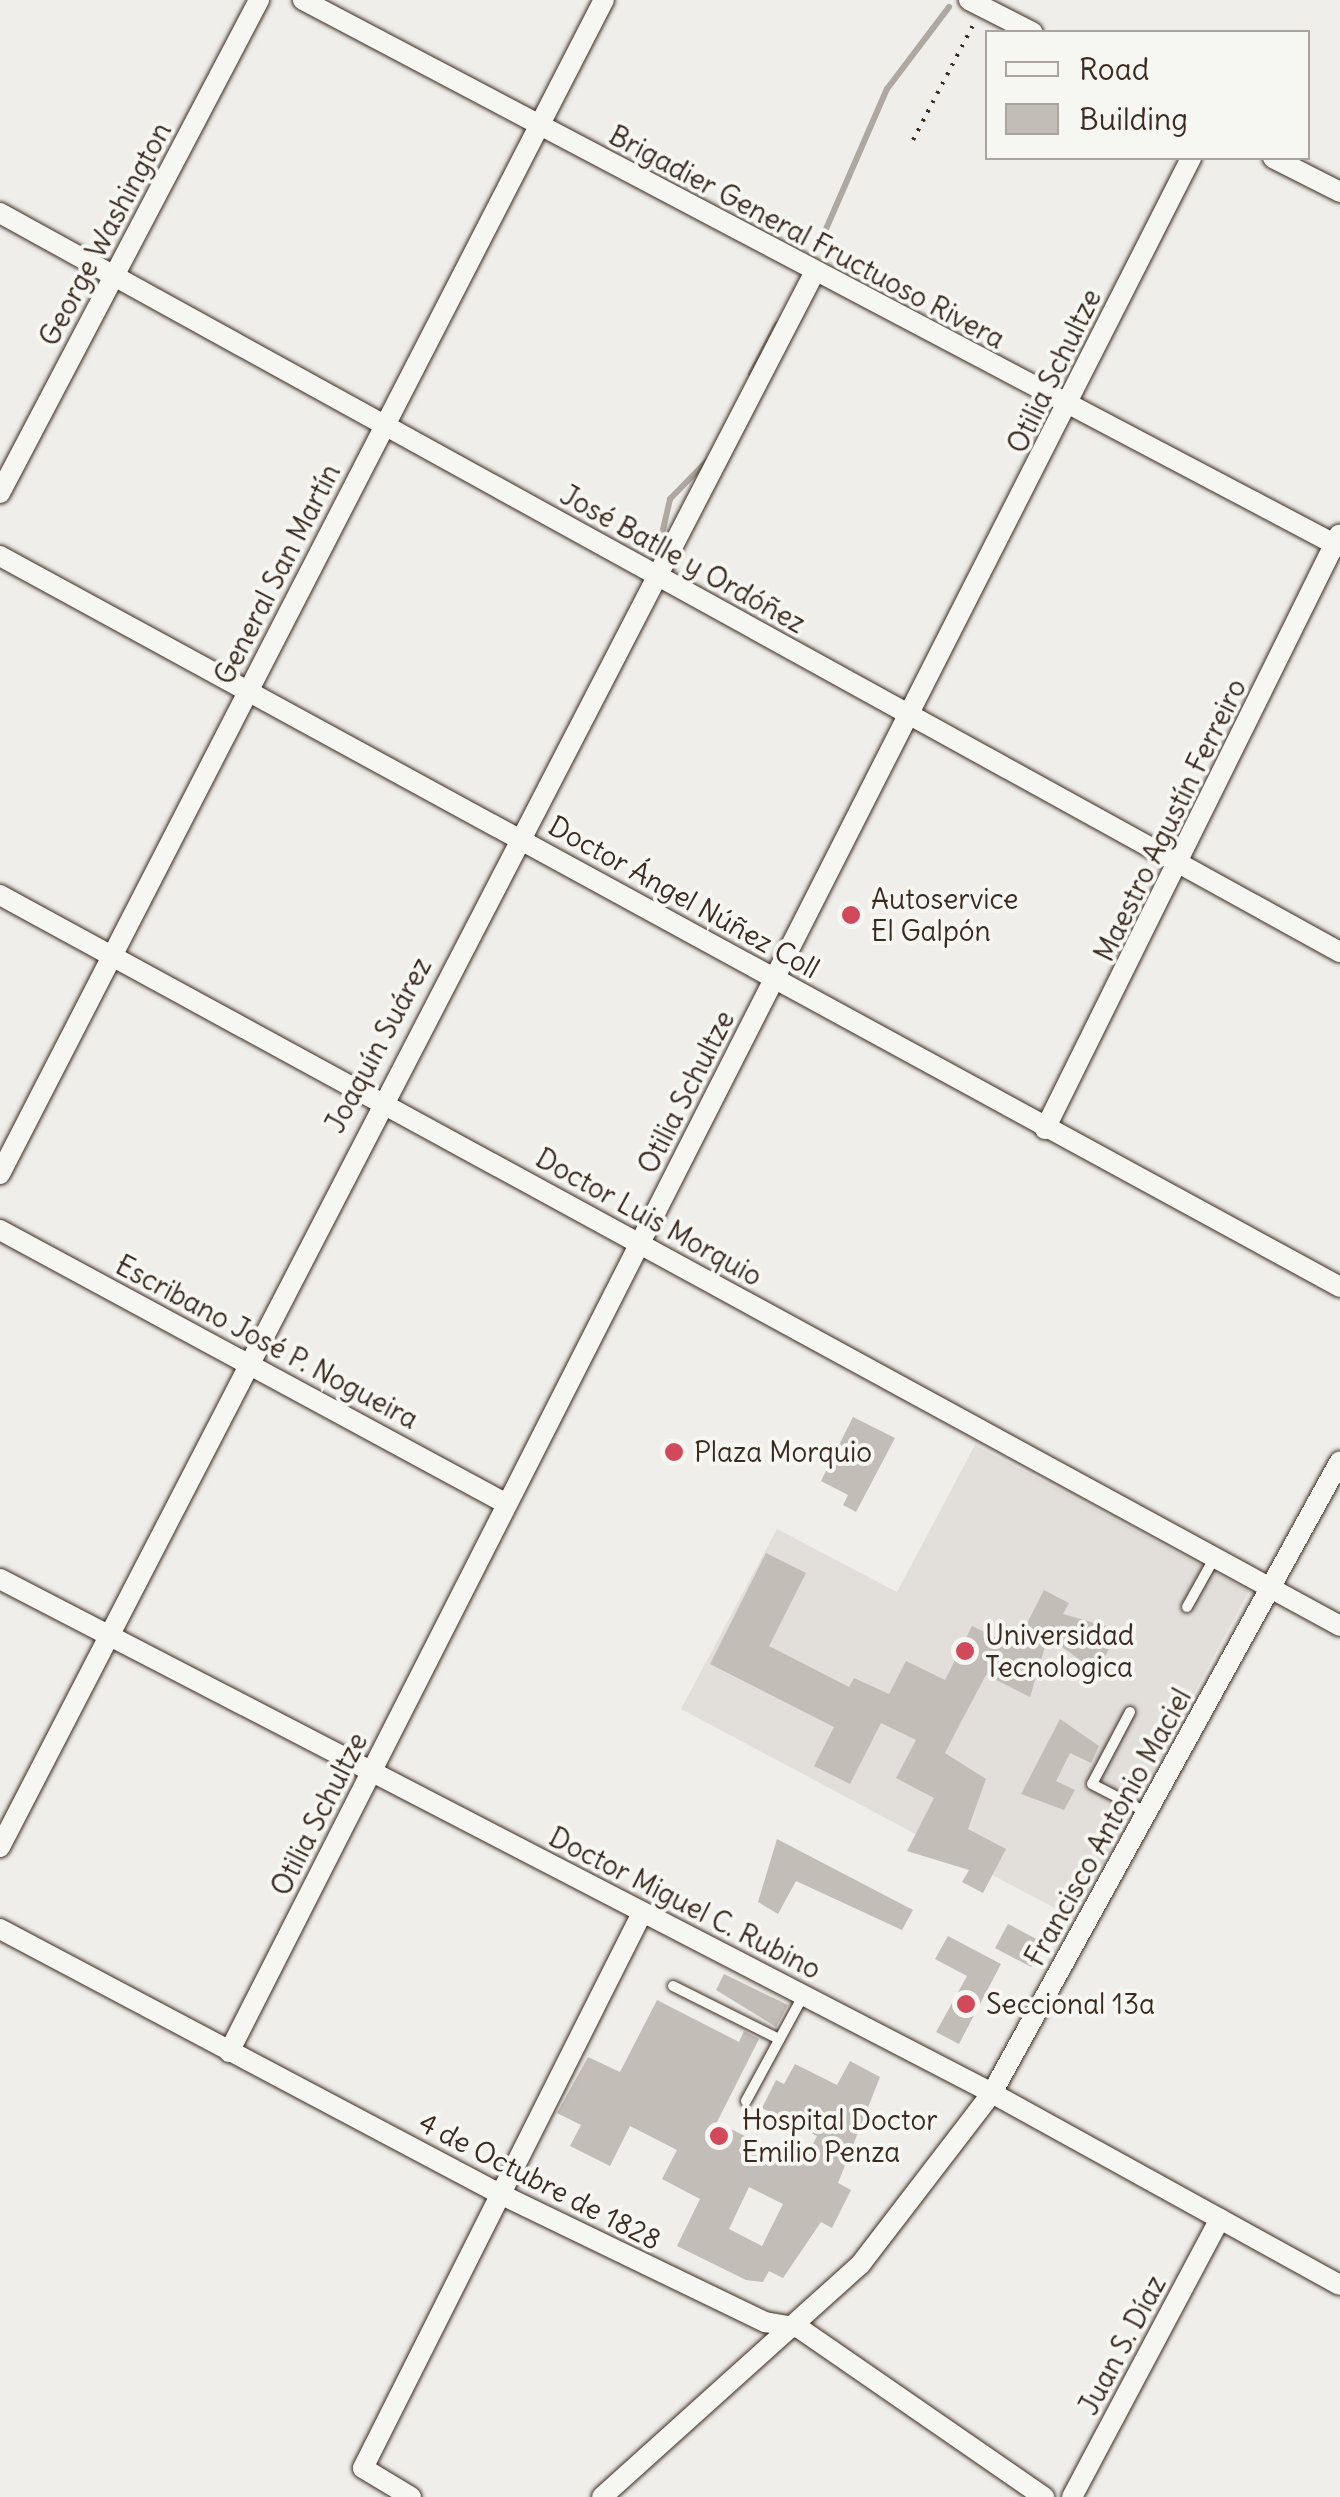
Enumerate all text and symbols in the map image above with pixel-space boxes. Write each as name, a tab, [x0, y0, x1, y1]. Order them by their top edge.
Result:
legend	[985, 30, 1310, 160]
text: Road	[1079, 50, 1149, 88]
text: Building	[1079, 100, 1188, 138]
street label: George Washington	[32, 116, 178, 352]
street label: Brigadier General Fructuoso Rivera	[604, 118, 1010, 356]
street label: Otilia Schultze	[1000, 283, 1108, 459]
street label: General San Martín	[207, 458, 347, 690]
street label: José Batlle y Ordóñez	[555, 478, 811, 640]
street label: Maestro Agustín Ferreiro	[1087, 673, 1253, 967]
street label: Doctor Ángel Núñez Coll	[543, 809, 825, 985]
place label: Autoservice El Galpón	[871, 882, 1018, 948]
marker: Autoservice El Galpón	[840, 904, 862, 926]
street label: Joaquín Suárez	[318, 952, 438, 1138]
street label: Otilia Schultze	[631, 1005, 741, 1179]
street label: Doctor Luis Morquio	[530, 1141, 768, 1293]
street label: Escribano José P. Nogueira	[110, 1248, 424, 1436]
place label: Plaza Morquio	[694, 1435, 872, 1469]
marker: Plaza Morquio	[663, 1441, 685, 1463]
place label: Universidad Tecnologica	[985, 1618, 1134, 1684]
marker: Universidad Tecnologica	[954, 1640, 976, 1662]
street label: Francisco Antonio Maciel	[1018, 1682, 1198, 1972]
street label: Otilia Schultze	[264, 1727, 374, 1901]
street label: Doctor Miguel C. Rubino	[544, 1820, 826, 1986]
place label: Seccional 13a	[986, 1987, 1155, 2021]
marker: Seccional 13a	[955, 1993, 977, 2015]
place label: Hospital Doctor Emilio Penza	[742, 2103, 938, 2169]
street label: 4 de Octubre de 1828	[413, 2105, 667, 2257]
marker: Hospital Doctor Emilio Penza	[706, 2123, 732, 2149]
street label: Juan S. Díaz	[1071, 2270, 1173, 2420]

